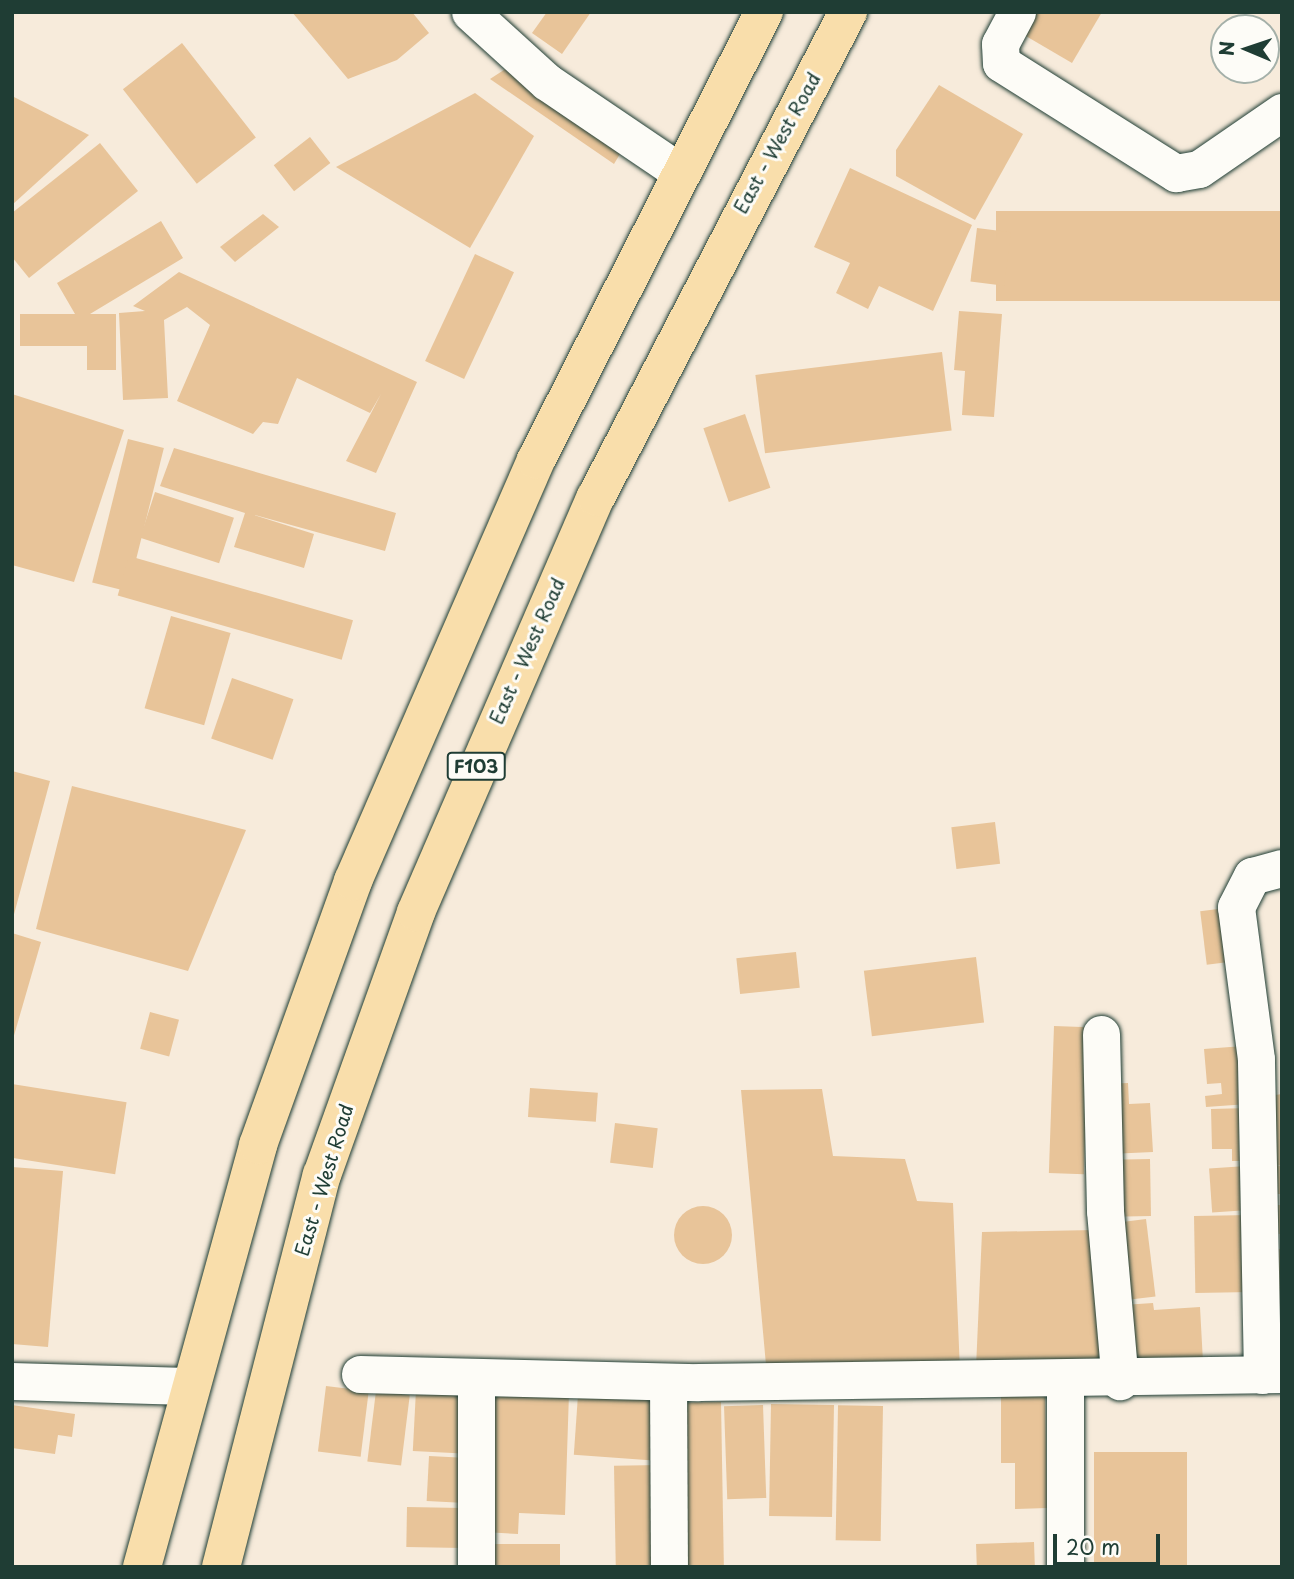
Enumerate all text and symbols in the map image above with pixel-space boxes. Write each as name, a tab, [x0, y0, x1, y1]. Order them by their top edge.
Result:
north arrow	[1210, 14, 1280, 84]
text: N	[1212, 40, 1240, 56]
street label: East - West Road	[729, 69, 825, 217]
street label: East - West Road	[485, 574, 569, 728]
road number: F103	[446, 752, 506, 780]
street label: East - West Road	[290, 1101, 358, 1259]
scale bar	[1056, 1520, 1163, 1564]
text: 20 m	[1066, 1530, 1120, 1562]

